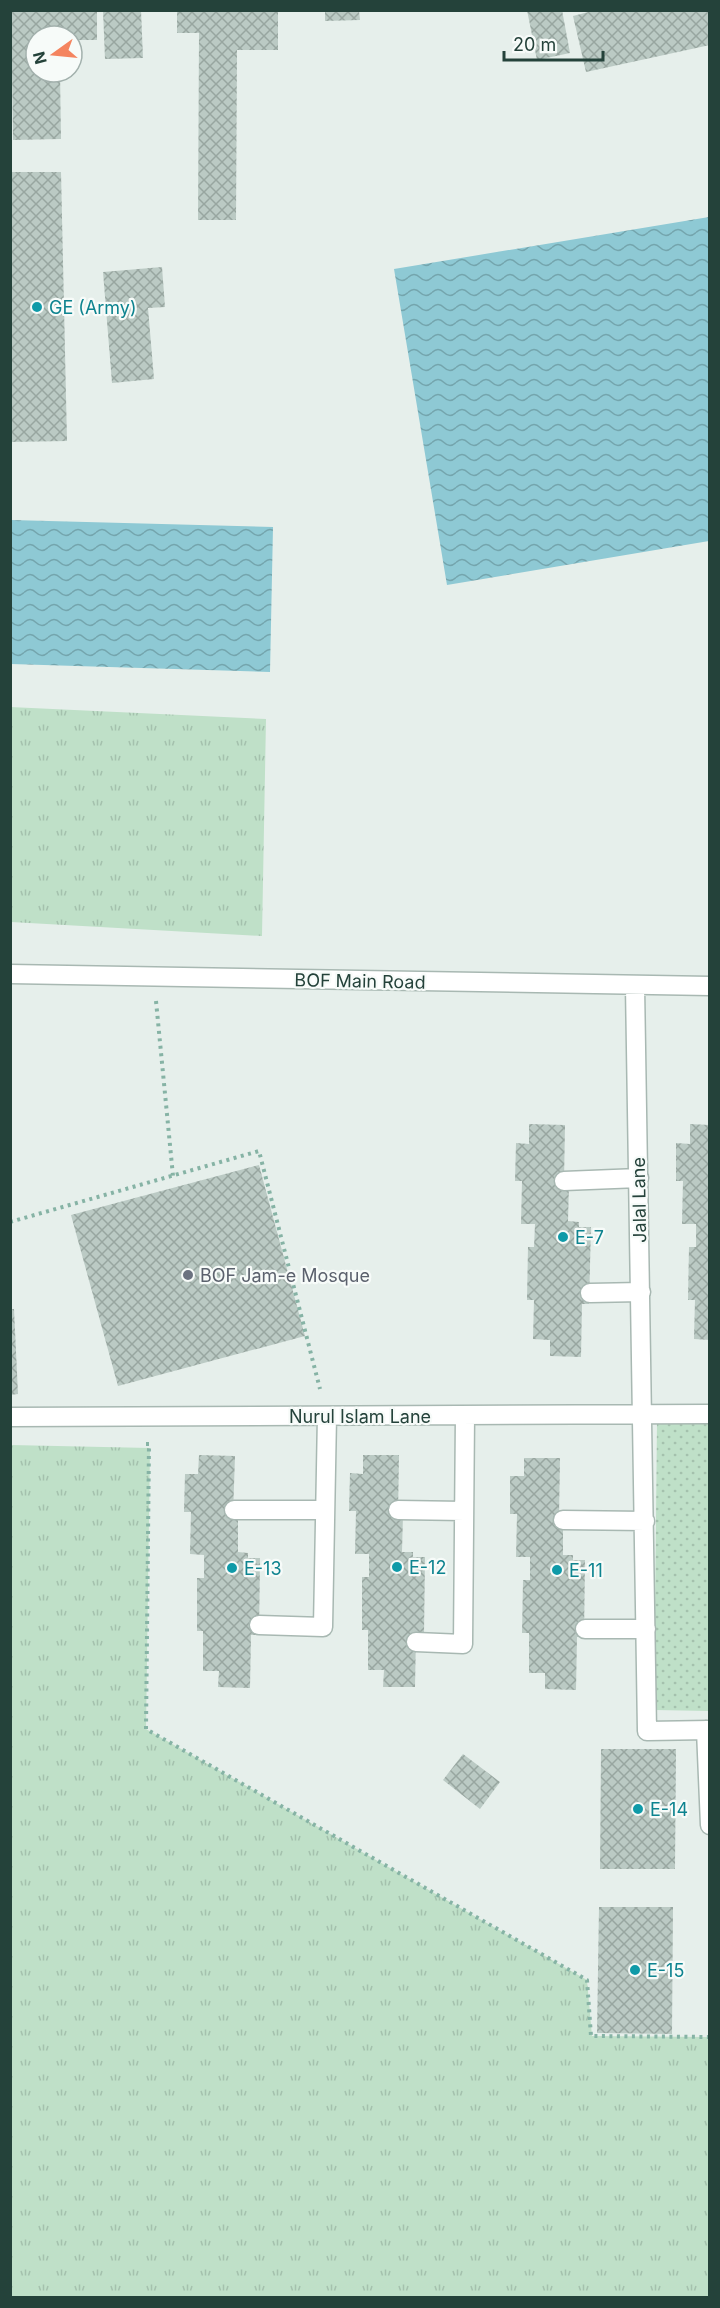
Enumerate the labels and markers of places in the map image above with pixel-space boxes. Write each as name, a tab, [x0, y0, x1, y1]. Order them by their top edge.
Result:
place label: GE (Army)	[49, 297, 137, 318]
marker: GE (Army)	[30, 300, 44, 314]
place label: E-7	[575, 1227, 604, 1248]
marker: E-7	[556, 1230, 570, 1244]
place label: BOF Jam-e Mosque	[200, 1265, 370, 1286]
marker: BOF Jam-e Mosque	[181, 1268, 195, 1282]
place label: E-12	[409, 1557, 446, 1578]
place label: E-13	[244, 1558, 282, 1579]
marker: E-12	[390, 1560, 404, 1574]
place label: E-11	[569, 1560, 603, 1581]
marker: E-13	[225, 1561, 239, 1575]
marker: E-11	[550, 1563, 564, 1577]
place label: E-14	[650, 1799, 688, 1820]
marker: E-14	[631, 1802, 645, 1816]
place label: E-15	[647, 1960, 684, 1981]
marker: E-15	[628, 1963, 642, 1977]

